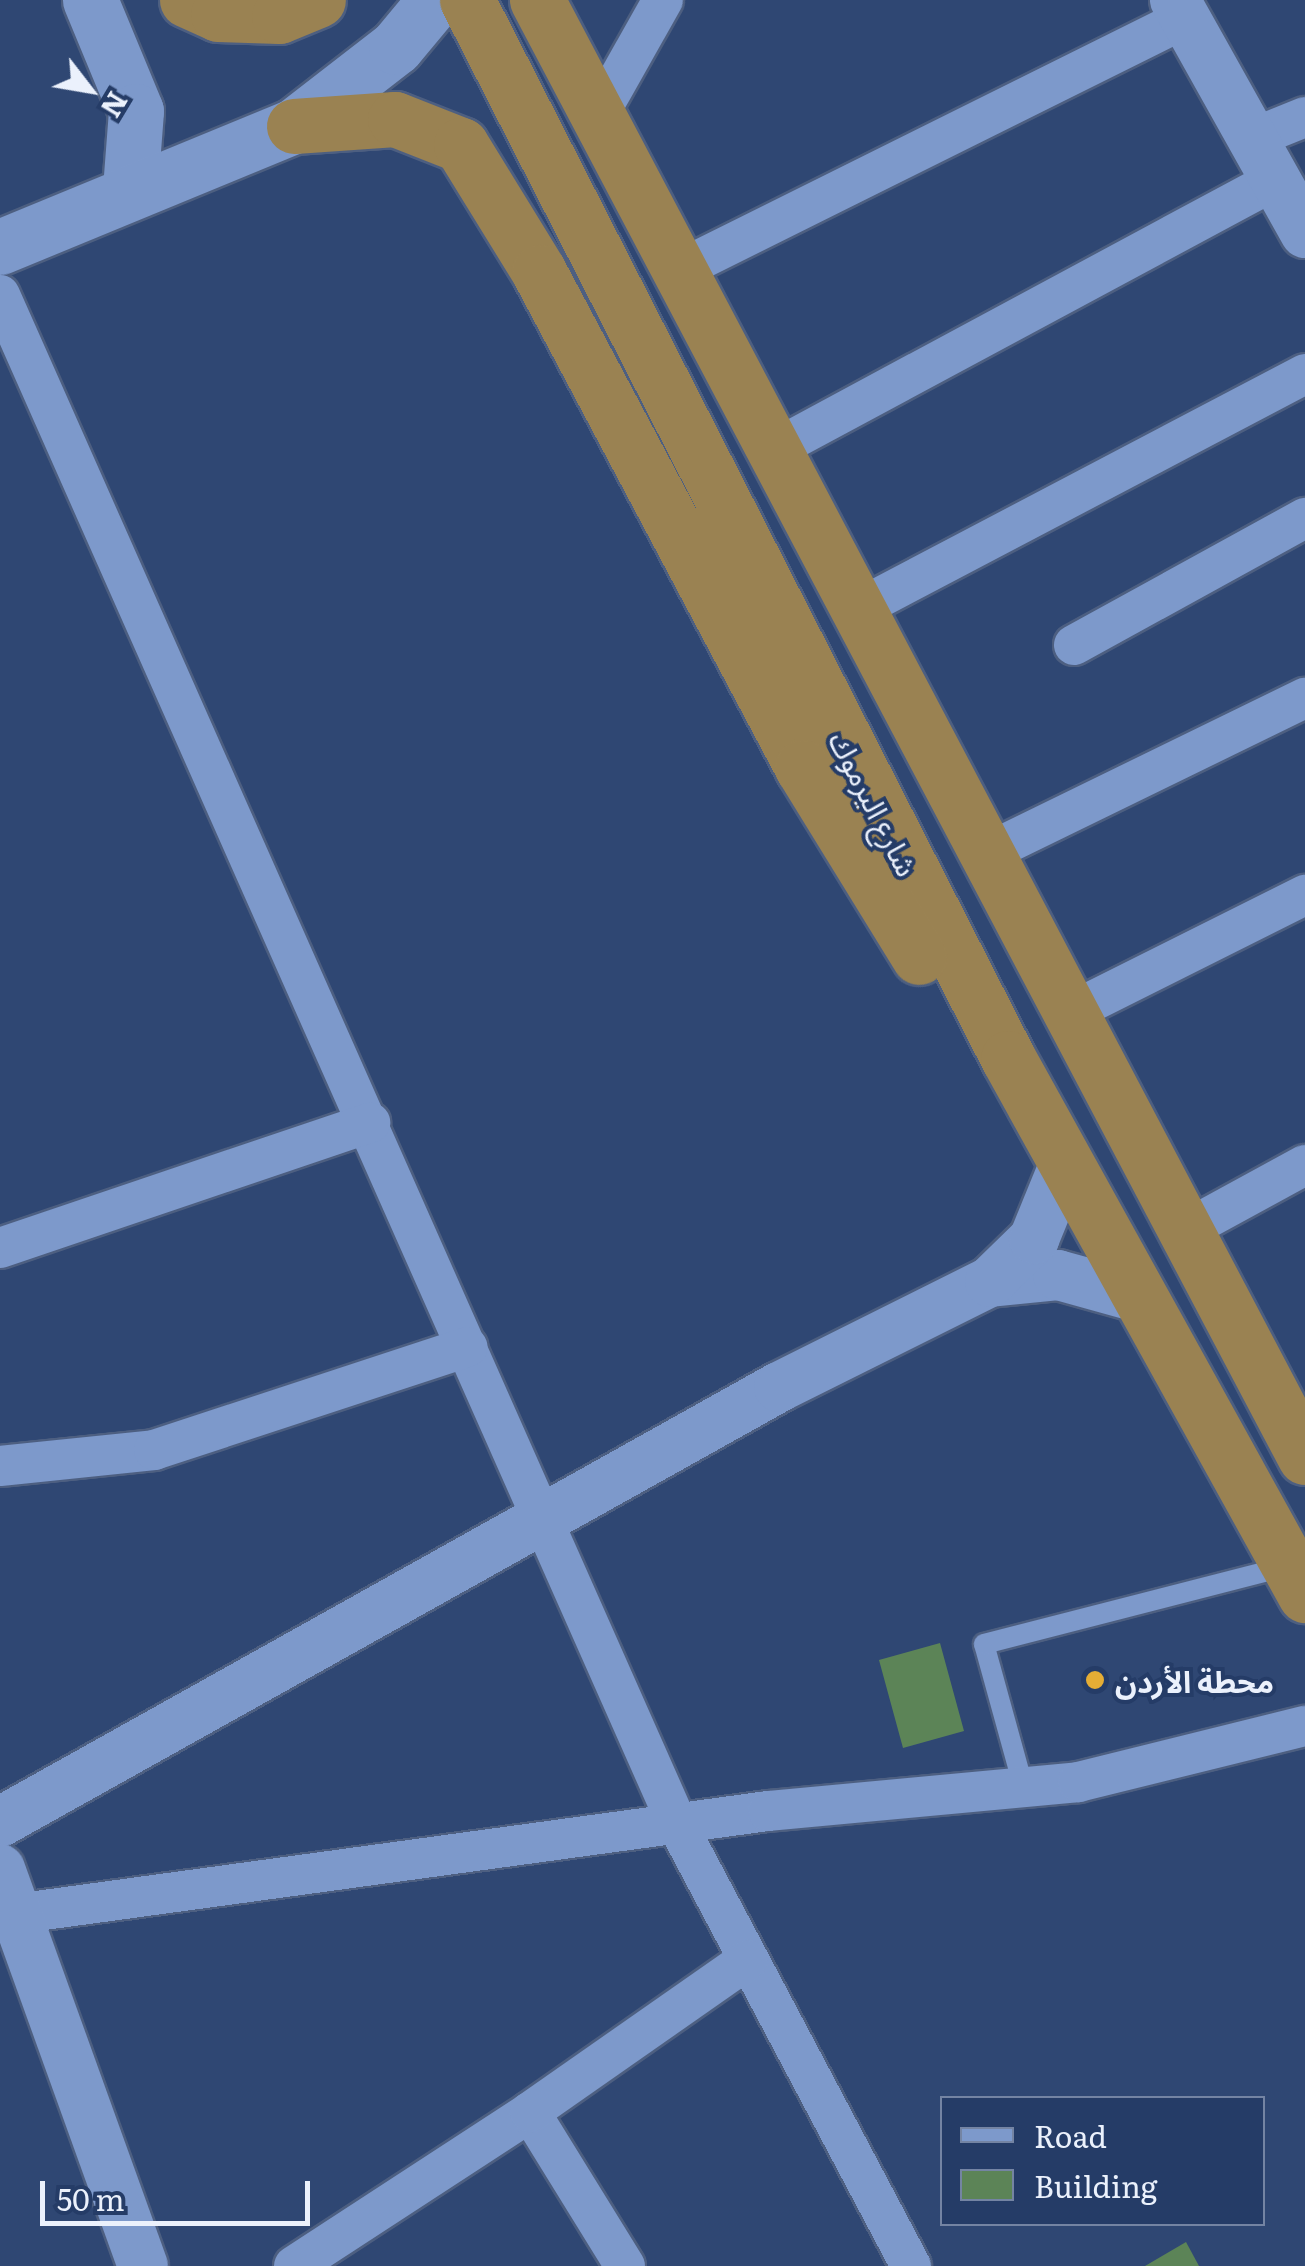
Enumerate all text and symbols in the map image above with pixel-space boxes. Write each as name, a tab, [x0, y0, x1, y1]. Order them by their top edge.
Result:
north arrow	[40, 40, 140, 140]
text: N	[92, 85, 140, 126]
street label: شارع اليرموك	[823, 725, 927, 881]
place label: محطة الأردن	[1115, 1662, 1274, 1698]
marker: محطة الأردن	[1084, 1669, 1106, 1691]
legend	[940, 2096, 1265, 2226]
text: Road	[1034, 2113, 1107, 2157]
scale bar	[45, 2161, 315, 2223]
text: Building	[1034, 2163, 1158, 2207]
text: 50 m	[57, 2176, 125, 2220]

